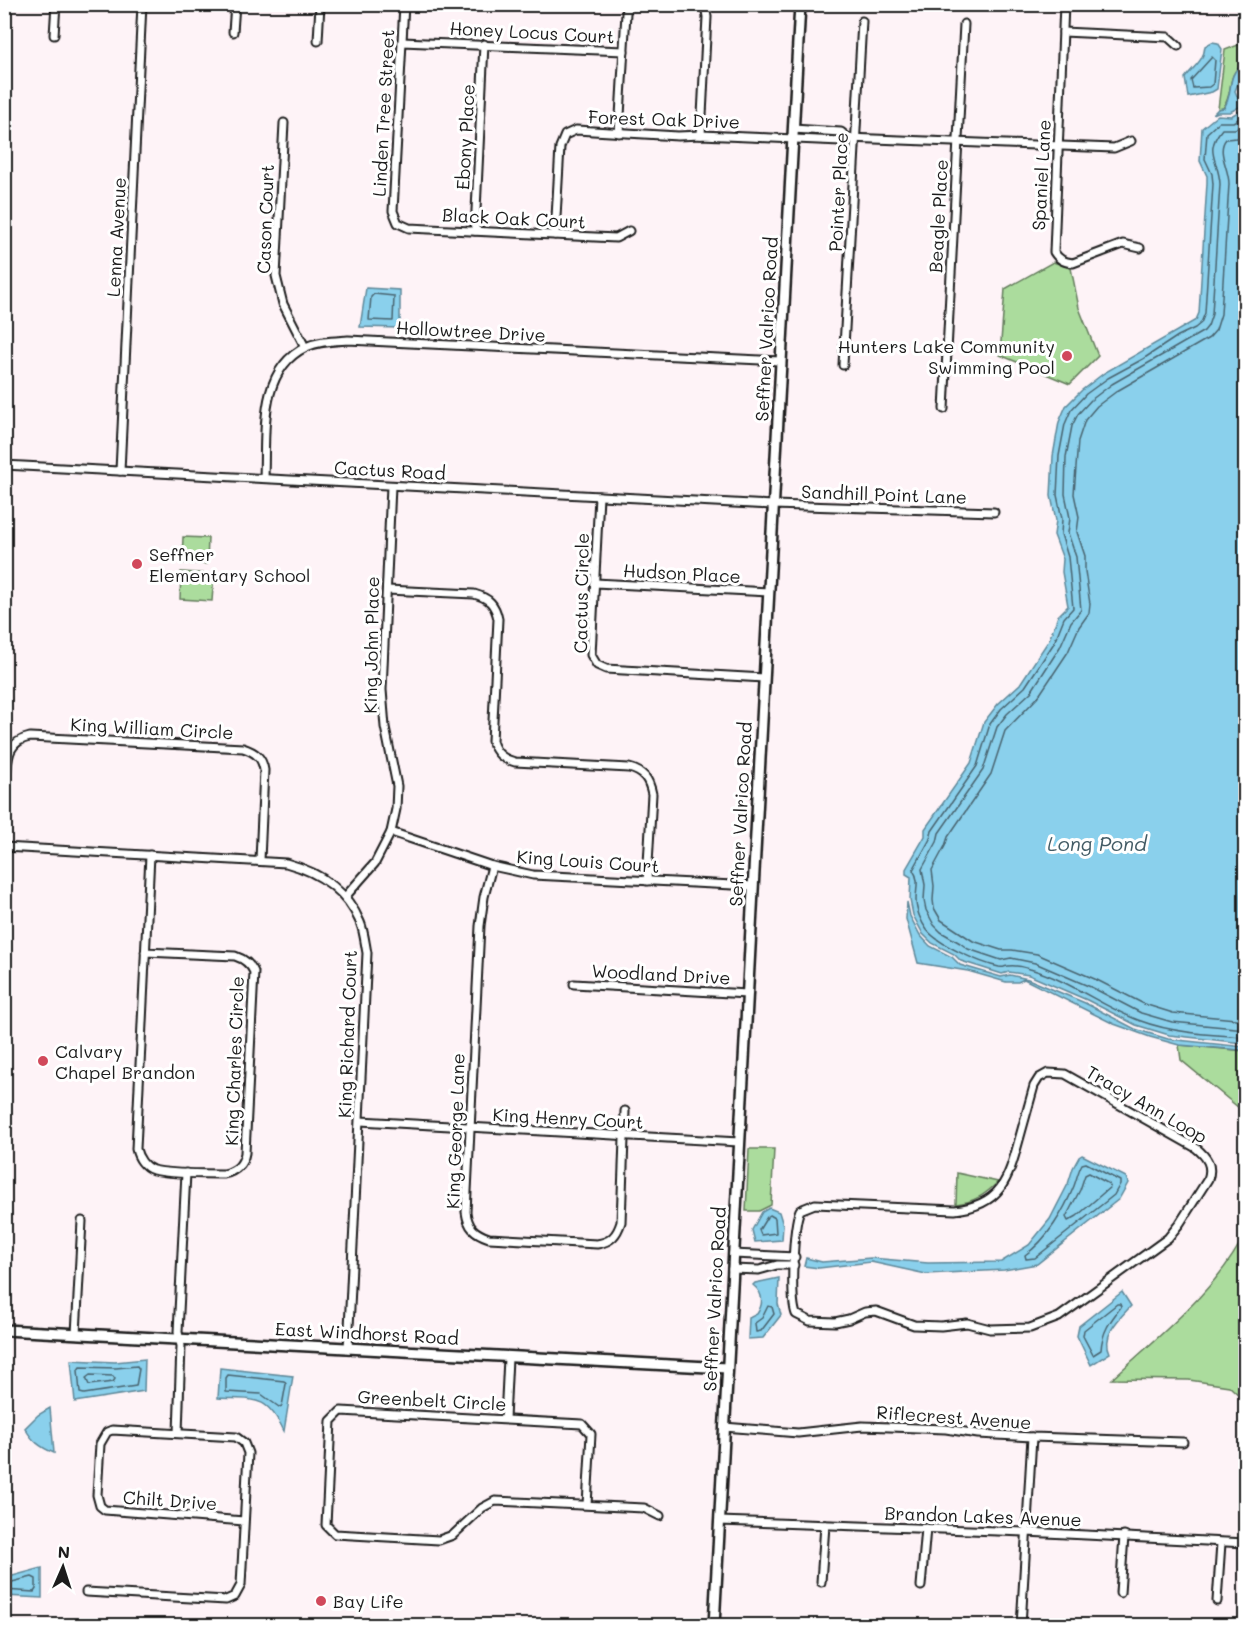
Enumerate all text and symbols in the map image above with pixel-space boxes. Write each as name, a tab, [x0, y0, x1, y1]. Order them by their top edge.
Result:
street label: Honey Locus Court	[449, 16, 615, 48]
street label: Linden Tree Street	[367, 29, 399, 197]
street label: Ebony Place	[450, 83, 480, 191]
street label: Forest Oak Drive	[588, 104, 740, 134]
street label: Spaniel Lane	[1026, 119, 1056, 231]
street label: Pointer Place	[823, 132, 853, 252]
street label: Beagle Place	[923, 159, 953, 273]
street label: Cason Court	[251, 164, 279, 274]
street label: Lenna Avenue	[101, 177, 131, 297]
street label: Black Oak Court	[442, 202, 586, 234]
street label: Seffner Valrico Road	[749, 236, 783, 422]
street label: Hollowtree Drive	[396, 315, 546, 347]
place label: Hunters Lake Community Swimming Pool	[838, 334, 1055, 379]
marker: Hunters Lake Community Swimming Pool	[1060, 349, 1074, 363]
street label: Cactus Road	[334, 455, 446, 485]
street label: Sandhill Point Lane	[801, 479, 967, 509]
street label: Cactus Circle	[568, 533, 594, 653]
place label: Seffner Elementary School	[149, 542, 311, 587]
marker: Seffner Elementary School	[130, 557, 144, 571]
street label: Hudson Place	[623, 558, 741, 588]
street label: King John Place	[358, 576, 384, 714]
street label: King William Circle	[70, 712, 234, 744]
street label: Seffner Valrico Road	[723, 721, 757, 907]
water label: Long Pond	[1047, 830, 1148, 856]
street label: King Louis Court	[516, 844, 660, 878]
street label: King Richard Court	[332, 950, 362, 1118]
street label: Woodland Drive	[591, 958, 731, 990]
street label: King Charles Circle	[219, 976, 249, 1146]
place label: Calvary Chapel Brandon	[55, 1039, 195, 1084]
street label: King George Lane	[440, 1053, 470, 1209]
marker: Calvary Chapel Brandon	[36, 1054, 50, 1068]
street label: Tracy Ann Loop	[1082, 1060, 1212, 1148]
street label: King Henry Court	[492, 1102, 644, 1134]
street label: Seffner Valrico Road	[697, 1206, 731, 1392]
street label: East Windhorst Road	[275, 1316, 459, 1350]
street label: Greenbelt Circle	[357, 1384, 507, 1416]
street label: Riflecrest Avenue	[876, 1400, 1032, 1434]
street label: Chilt Drive	[122, 1485, 218, 1515]
street label: Brandon Lakes Avenue	[884, 1501, 1082, 1531]
north arrow	[33, 1537, 93, 1597]
text: N	[57, 1541, 70, 1562]
place label: Bay Life	[333, 1589, 404, 1613]
marker: Bay Life	[314, 1594, 328, 1608]

